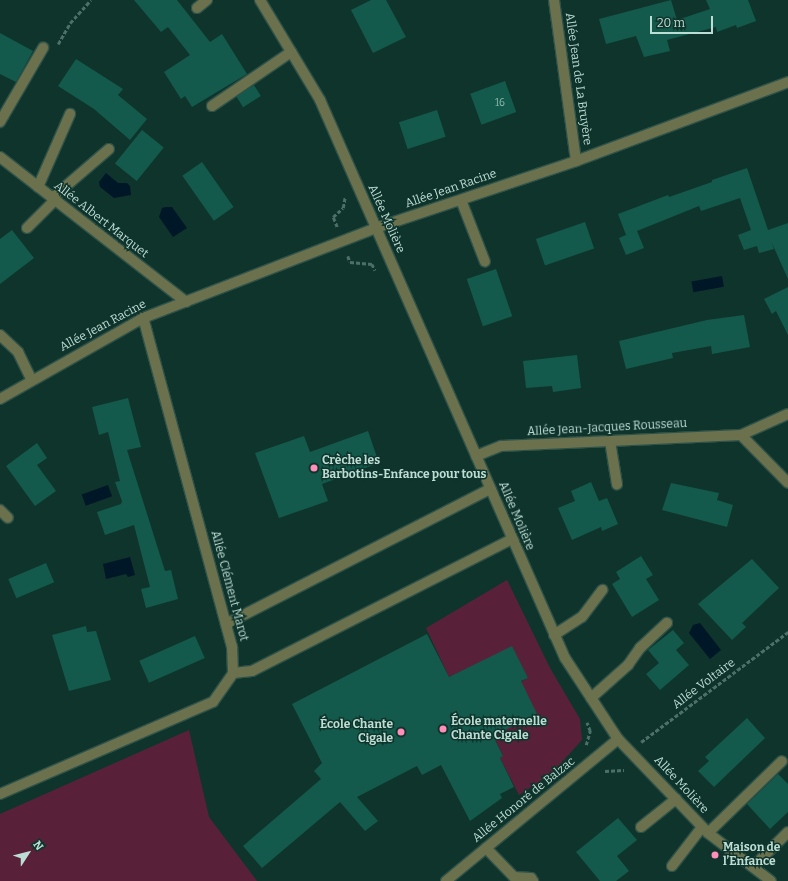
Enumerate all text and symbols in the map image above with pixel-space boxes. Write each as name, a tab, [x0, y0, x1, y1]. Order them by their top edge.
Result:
scale bar	[652, 8, 715, 34]
street label: Allée Jean de La Bruyère	[562, 12, 594, 146]
text: 20 m	[657, 16, 685, 30]
house number: 16	[495, 98, 505, 110]
street label: Allée Jean Racine	[403, 167, 499, 211]
street label: Allée Albert Marquet	[51, 179, 151, 261]
street label: Allée Molière	[364, 183, 408, 255]
street label: Allée Jean Racine	[57, 297, 149, 355]
street label: Allée Jean-Jacques Rousseau	[527, 417, 687, 439]
place label: Crèche les Barbotins-Enfance pour tous	[322, 454, 486, 482]
marker: Crèche les Barbotins-Enfance pour tous	[309, 463, 319, 473]
street label: Allée Molière	[495, 479, 537, 553]
street label: Allée Clément Marot	[207, 529, 251, 643]
street label: Allée Voltaire	[670, 656, 738, 712]
place label: École maternelle Chante Cigale	[451, 715, 547, 743]
place label: École Chante Cigale	[320, 718, 393, 746]
marker: École maternelle Chante Cigale	[438, 724, 448, 734]
marker: École Chante Cigale	[396, 727, 406, 737]
street label: Allée Molière	[651, 753, 711, 817]
street label: Allée Honoré de Balzac	[470, 754, 578, 846]
north arrow	[8, 833, 48, 873]
text: N	[30, 838, 46, 853]
place label: Maison de l’Enfance	[723, 841, 780, 869]
marker: Maison de l’Enfance	[710, 850, 720, 860]

